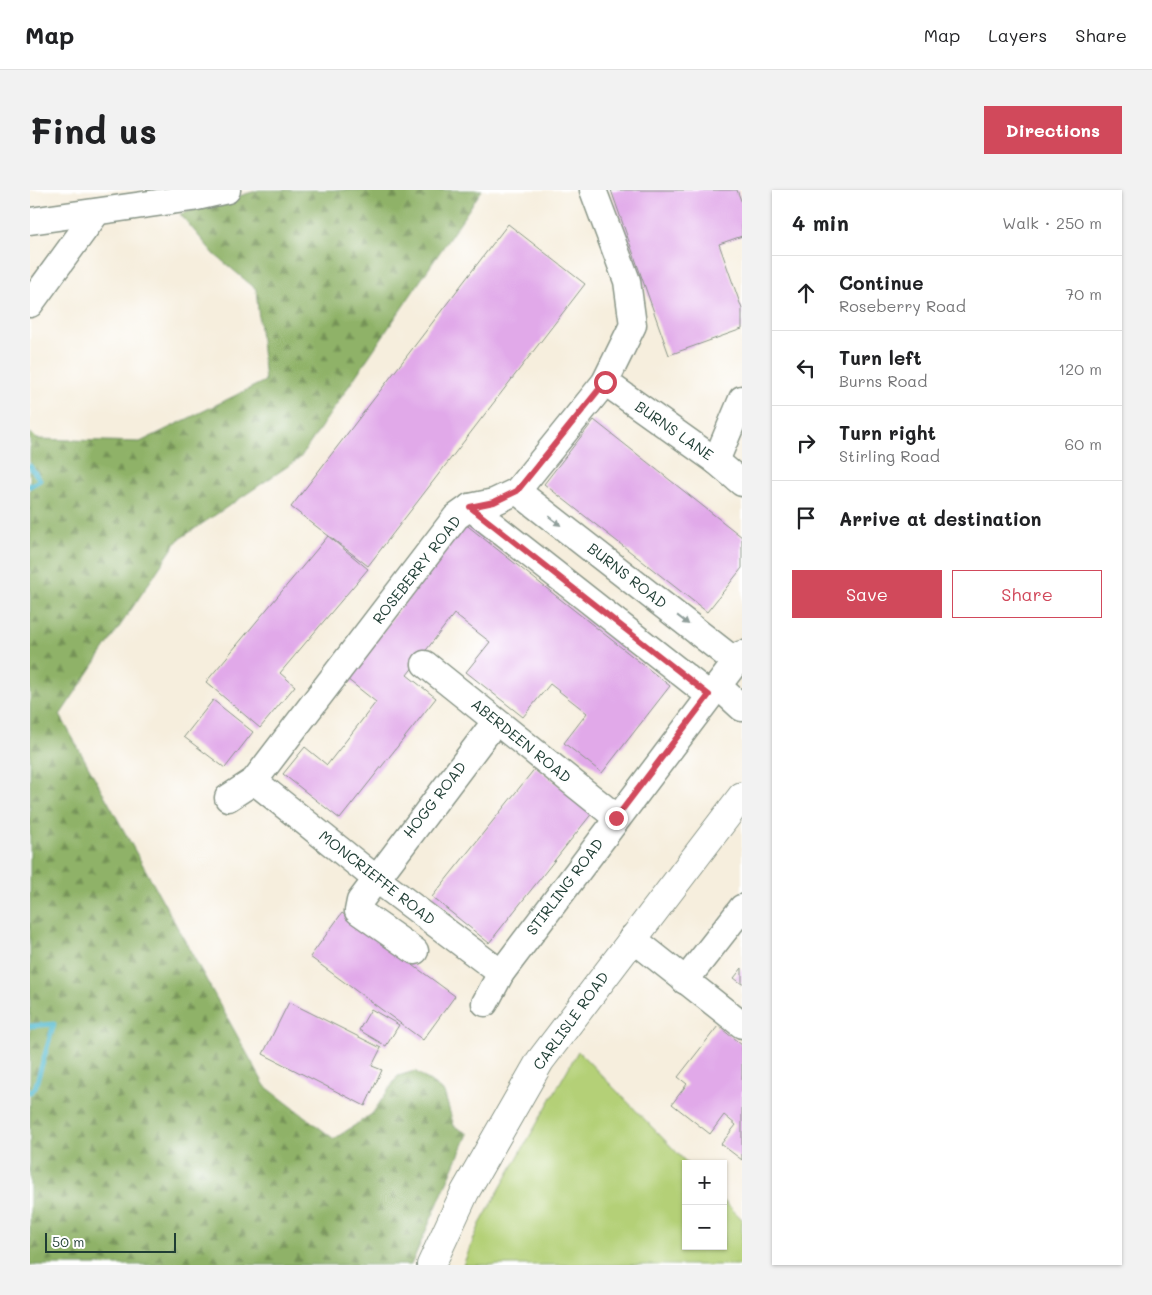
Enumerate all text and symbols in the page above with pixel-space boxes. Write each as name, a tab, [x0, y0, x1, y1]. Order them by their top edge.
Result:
text: Map	[25, 19, 74, 50]
text: Map	[924, 23, 960, 47]
text: Layers	[988, 23, 1047, 47]
text: Share	[1075, 23, 1127, 47]
button: Directions	[984, 106, 1122, 154]
text: Find us	[30, 107, 157, 153]
text: 4 min	[792, 209, 849, 236]
text: Walk · 250 m	[1002, 212, 1102, 233]
text: Continue	[839, 270, 924, 295]
icon: ahead	[792, 279, 820, 307]
text: 70 m	[1065, 283, 1102, 304]
text: Roseberry Road	[839, 295, 966, 316]
text: Turn left	[839, 345, 922, 370]
icon: left	[792, 354, 820, 382]
text: 120 m	[1058, 358, 1102, 379]
text: Burns Road	[839, 370, 927, 391]
route start	[594, 371, 617, 394]
street label: BURNS LANE	[631, 396, 718, 465]
text: Turn right	[839, 420, 936, 445]
icon: right	[792, 429, 820, 457]
text: 60 m	[1065, 433, 1102, 454]
text: Stirling Road	[839, 445, 940, 466]
icon: arrive	[792, 504, 820, 532]
text: Arrive at destination	[839, 506, 1042, 531]
street label: ROSEBERRY ROAD	[368, 511, 465, 628]
one-way arrow	[548, 515, 561, 526]
street label: BURNS ROAD	[584, 538, 671, 612]
button: Save	[792, 570, 942, 618]
button: Share	[952, 570, 1102, 618]
one-way arrow	[677, 615, 690, 626]
street label: ABERDEEN ROAD	[467, 694, 576, 787]
street label: HOGG ROAD	[398, 757, 470, 842]
route end	[605, 807, 628, 830]
street label: MONCRIEFFE ROAD	[315, 825, 440, 929]
street label: STIRLING ROAD	[521, 834, 607, 939]
street label: CARLISLE ROAD	[528, 967, 613, 1074]
map controls	[682, 1160, 727, 1250]
button: +	[682, 1160, 727, 1205]
button: −	[682, 1205, 727, 1250]
scale bar	[45, 1230, 176, 1253]
text: 50 m	[52, 1232, 84, 1251]

